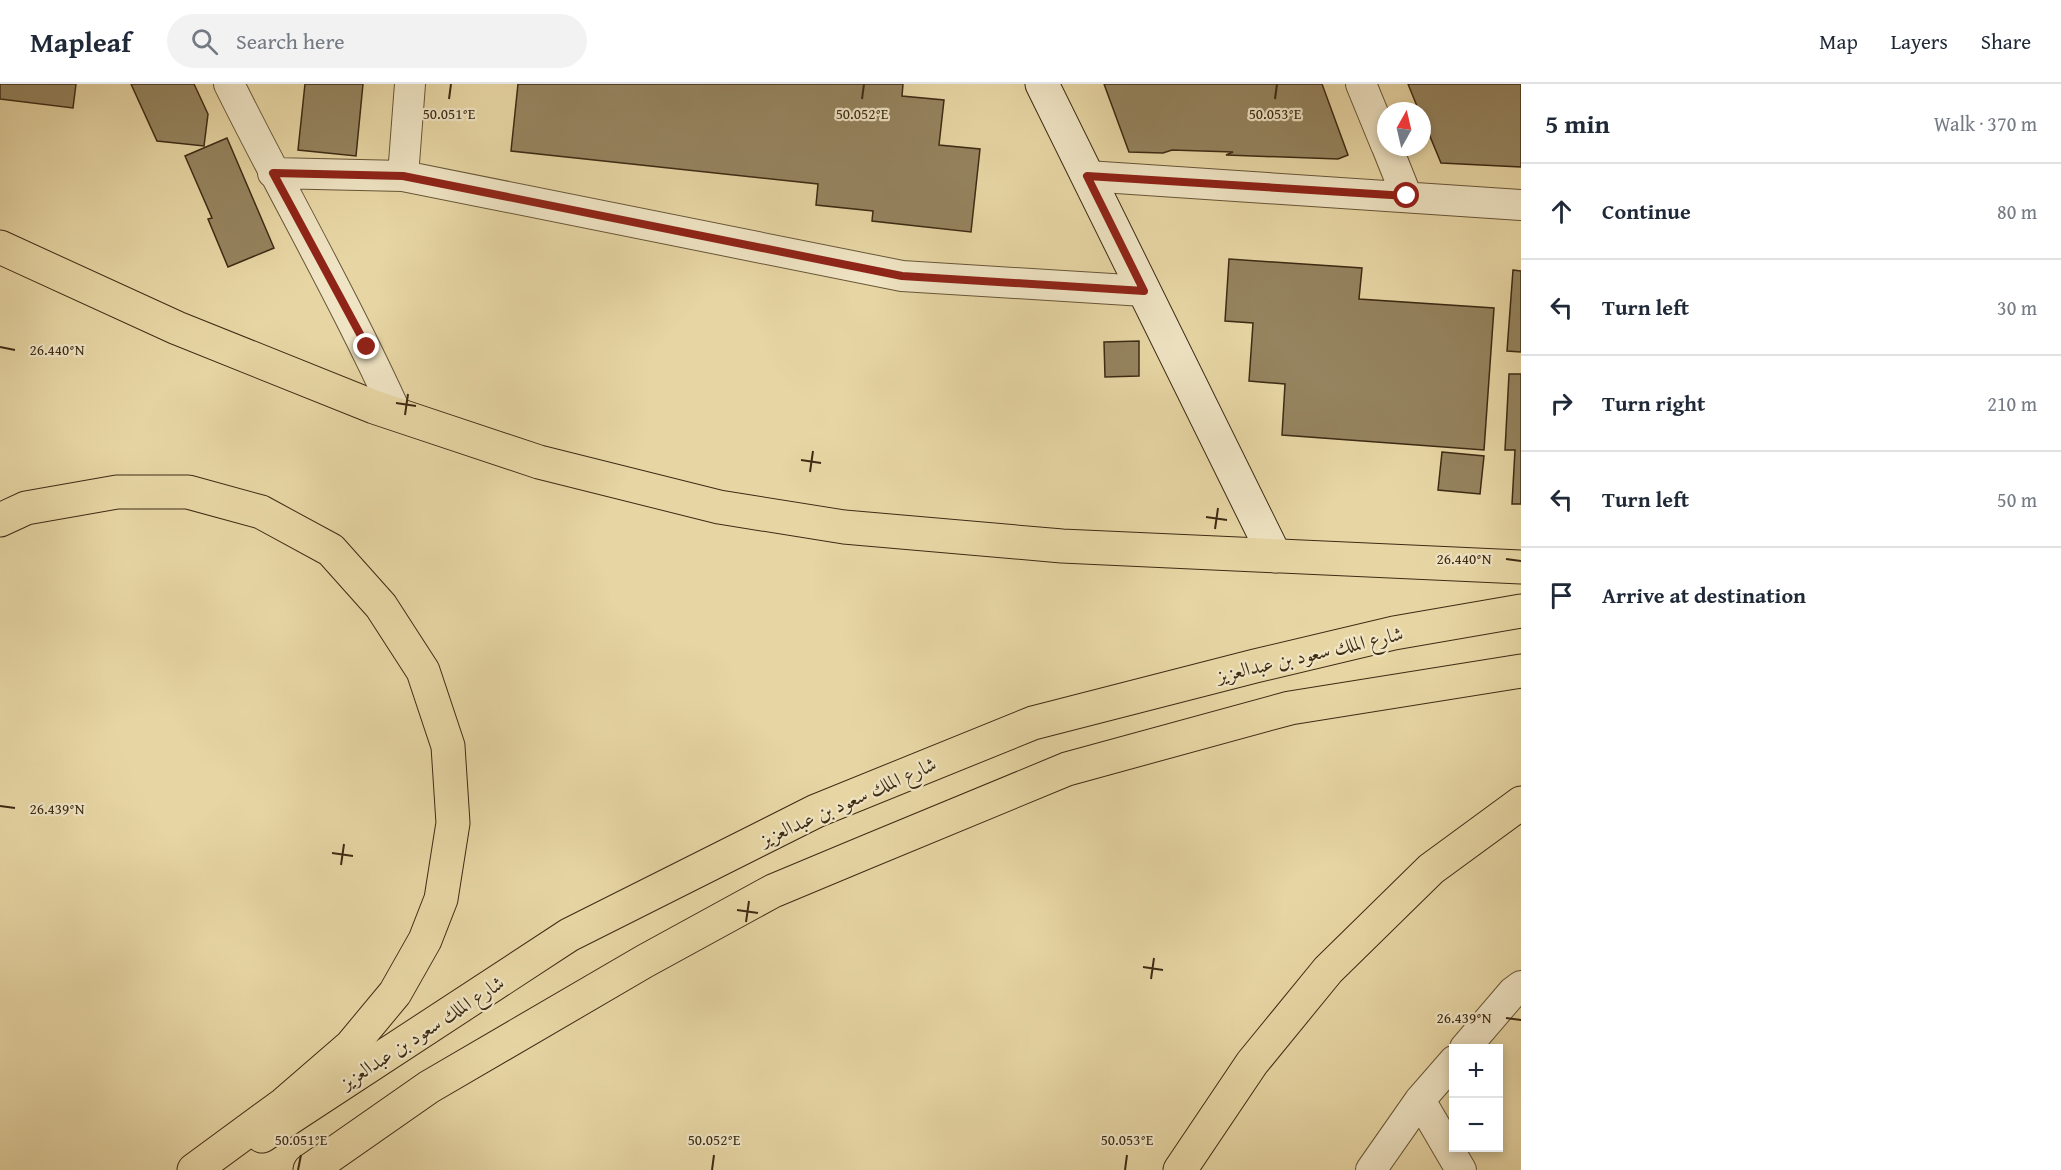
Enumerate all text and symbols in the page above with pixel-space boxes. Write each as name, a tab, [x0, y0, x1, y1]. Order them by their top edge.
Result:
search box	[167, 14, 587, 68]
text: Mapleaf	[30, 21, 131, 62]
icon: search	[188, 25, 221, 58]
text: Search here	[236, 25, 345, 57]
text: Map	[1819, 26, 1858, 57]
text: Layers	[1891, 26, 1948, 57]
text: Share	[1981, 26, 2031, 57]
north arrow	[1377, 102, 1431, 156]
text: 50.051°E	[423, 103, 476, 124]
text: 50.052°E	[836, 103, 889, 124]
text: 50.053°E	[1249, 103, 1302, 124]
text: 5 min	[1545, 104, 1610, 143]
text: Walk · 370 m	[1934, 109, 2037, 138]
route start	[1393, 182, 1419, 208]
icon: ahead	[1545, 195, 1578, 228]
text: Continue	[1602, 195, 1691, 227]
text: 80 m	[1997, 197, 2037, 226]
icon: left	[1545, 291, 1578, 324]
text: Turn left	[1602, 291, 1689, 323]
text: 30 m	[1997, 293, 2037, 322]
route end	[353, 333, 379, 359]
text: 26.440°N	[30, 339, 85, 360]
icon: right	[1545, 387, 1578, 420]
text: Turn right	[1602, 387, 1705, 419]
text: 210 m	[1987, 389, 2037, 418]
icon: left	[1545, 483, 1578, 516]
text: Turn left	[1602, 483, 1689, 515]
text: 50 m	[1997, 485, 2037, 514]
text: 26.440°N	[1437, 548, 1492, 569]
icon: arrive	[1545, 579, 1578, 612]
text: Arrive at destination	[1602, 579, 1806, 611]
street label: شارع الملك سعود بن عبدالعزيز	[1212, 618, 1407, 693]
street label: شارع الملك سعود بن عبدالعزيز	[753, 749, 942, 857]
text: 26.439°N	[30, 798, 85, 819]
street label: شارع الملك سعود بن عبدالعزيز	[332, 968, 512, 1100]
text: 26.439°N	[1437, 1007, 1492, 1028]
map controls	[1449, 1044, 1503, 1152]
button: +	[1449, 1044, 1503, 1098]
button: −	[1449, 1098, 1503, 1152]
text: 50.051°E	[275, 1129, 328, 1150]
text: 50.052°E	[688, 1129, 741, 1150]
text: 50.053°E	[1101, 1129, 1154, 1150]

